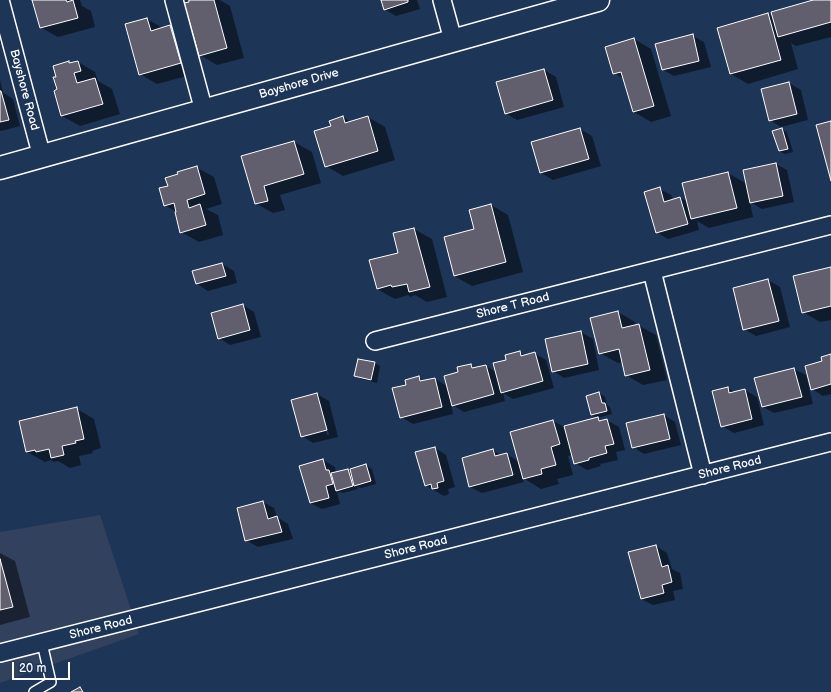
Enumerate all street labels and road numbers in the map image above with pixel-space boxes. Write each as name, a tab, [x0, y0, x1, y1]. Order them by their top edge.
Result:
street label: Bayshore Road	[6, 48, 42, 132]
street label: Bayshore Drive	[257, 66, 341, 102]
street label: Shore T Road	[475, 290, 551, 322]
street label: Shore Road	[697, 453, 763, 483]
street label: Shore Road	[383, 533, 449, 563]
street label: Shore Road	[68, 613, 134, 643]

